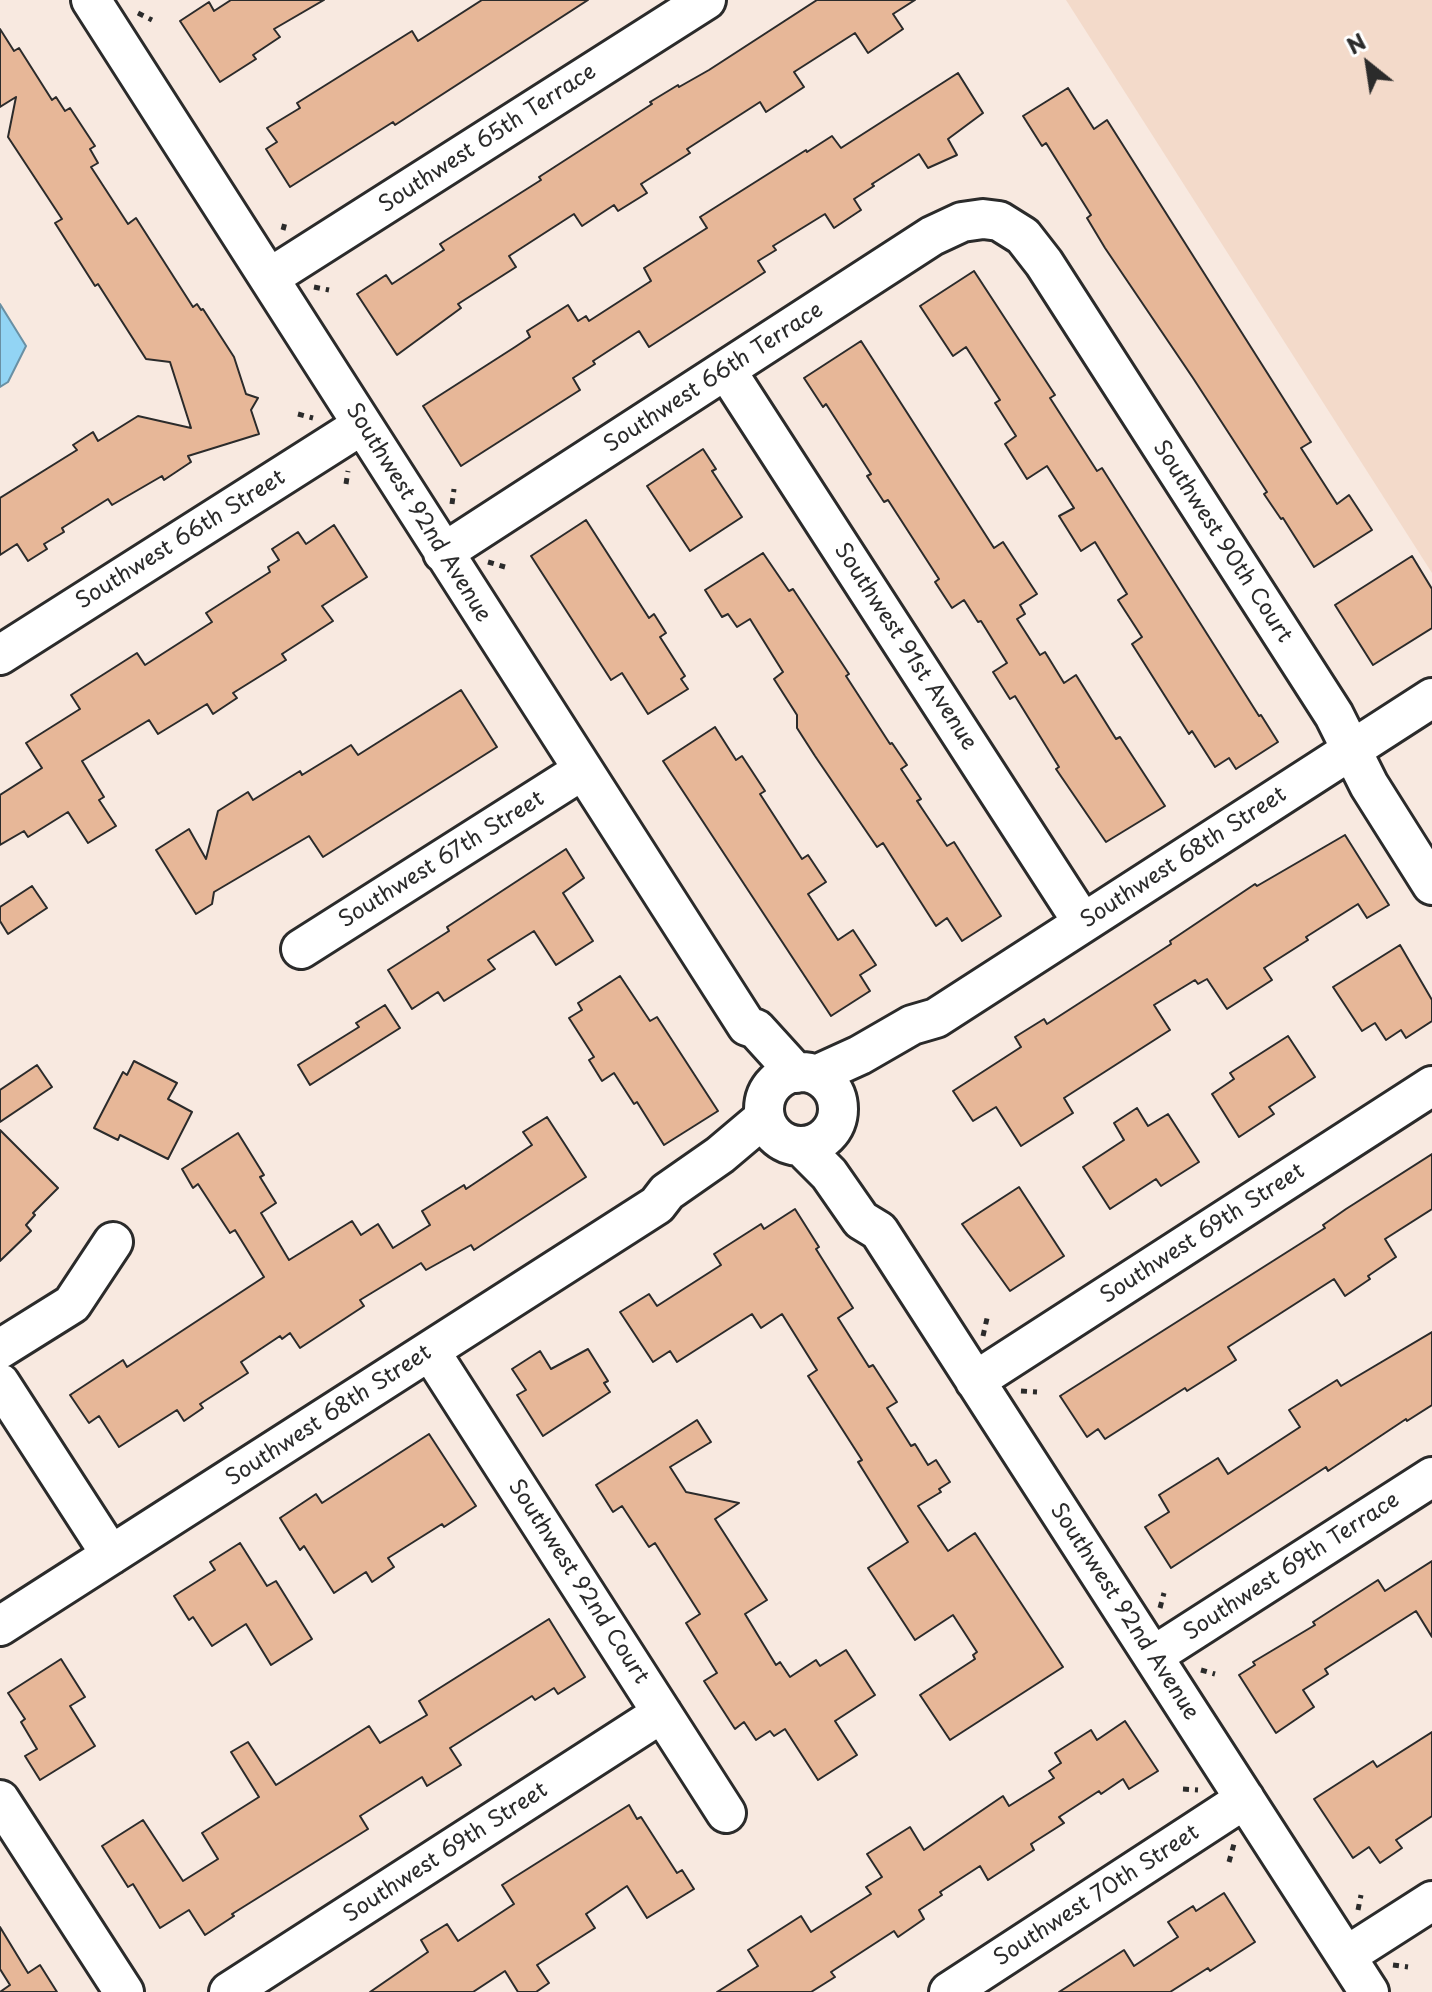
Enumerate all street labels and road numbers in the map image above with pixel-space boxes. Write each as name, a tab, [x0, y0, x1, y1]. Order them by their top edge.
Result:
street label: Southwest 65th Terrace	[375, 59, 601, 219]
street label: Southwest 66th Terrace	[600, 297, 828, 459]
street label: Southwest 92nd Avenue	[340, 399, 496, 627]
street label: Southwest 90th Court	[1147, 436, 1297, 648]
street label: Southwest 66th Street	[72, 465, 290, 615]
street label: Southwest 91st Avenue	[828, 538, 982, 756]
street label: Southwest 68th Street	[1076, 782, 1292, 934]
street label: Southwest 67th Street	[335, 786, 549, 934]
street label: Southwest 69th Street	[1096, 1158, 1310, 1310]
street label: Southwest 68th Street	[221, 1340, 437, 1492]
street label: Southwest 92nd Court	[502, 1475, 654, 1689]
street label: Southwest 69th Terrace	[1179, 1487, 1405, 1647]
street label: Southwest 92nd Avenue	[1044, 1499, 1204, 1725]
street label: Southwest 69th Street	[339, 1777, 553, 1929]
street label: Southwest 70th Street	[990, 1820, 1204, 1972]

